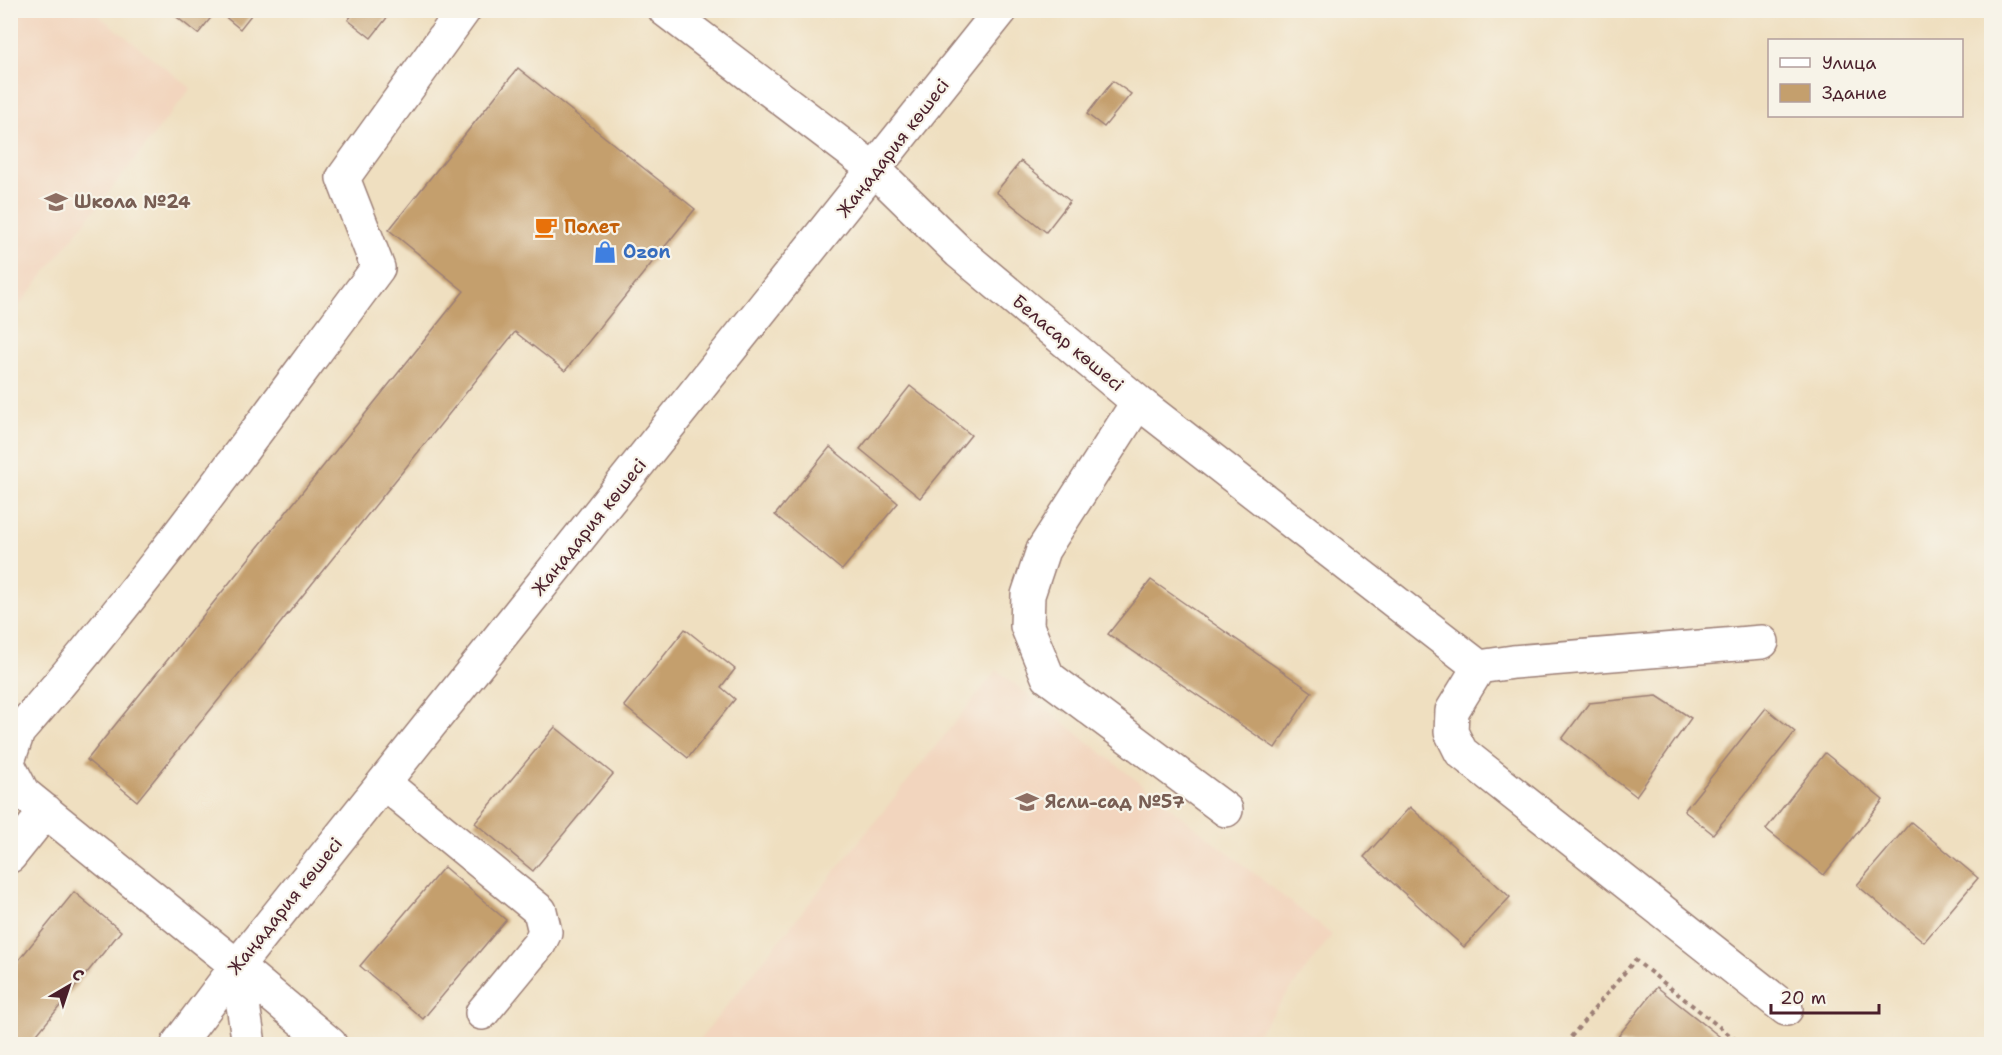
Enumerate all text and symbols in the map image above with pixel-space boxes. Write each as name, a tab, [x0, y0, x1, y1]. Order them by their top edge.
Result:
legend	[1768, 39, 1963, 117]
text: Улица	[1822, 51, 1876, 75]
street label: Жаңадария көшесі	[831, 74, 955, 222]
text: Здание	[1822, 81, 1887, 105]
school or university icon: Школа №24	[43, 189, 69, 215]
place label: Школа №24	[74, 190, 191, 214]
cafe icon: Полет	[533, 214, 559, 240]
place label: Полет	[564, 215, 620, 239]
shop icon: Ozon	[592, 239, 618, 265]
place label: Ozon	[623, 240, 670, 264]
street label: Беласар көшесі	[1007, 289, 1129, 397]
street label: Жаңадария көшесі	[526, 453, 652, 601]
school or university icon: Ясли-сад №57	[1014, 789, 1040, 815]
place label: Ясли-сад №57	[1045, 790, 1185, 814]
street label: Жаңадария көшесі	[222, 832, 348, 980]
north arrow	[39, 956, 99, 1016]
text: С	[68, 963, 89, 986]
scale bar	[1771, 977, 1879, 1015]
text: 20 m	[1780, 986, 1826, 1010]

